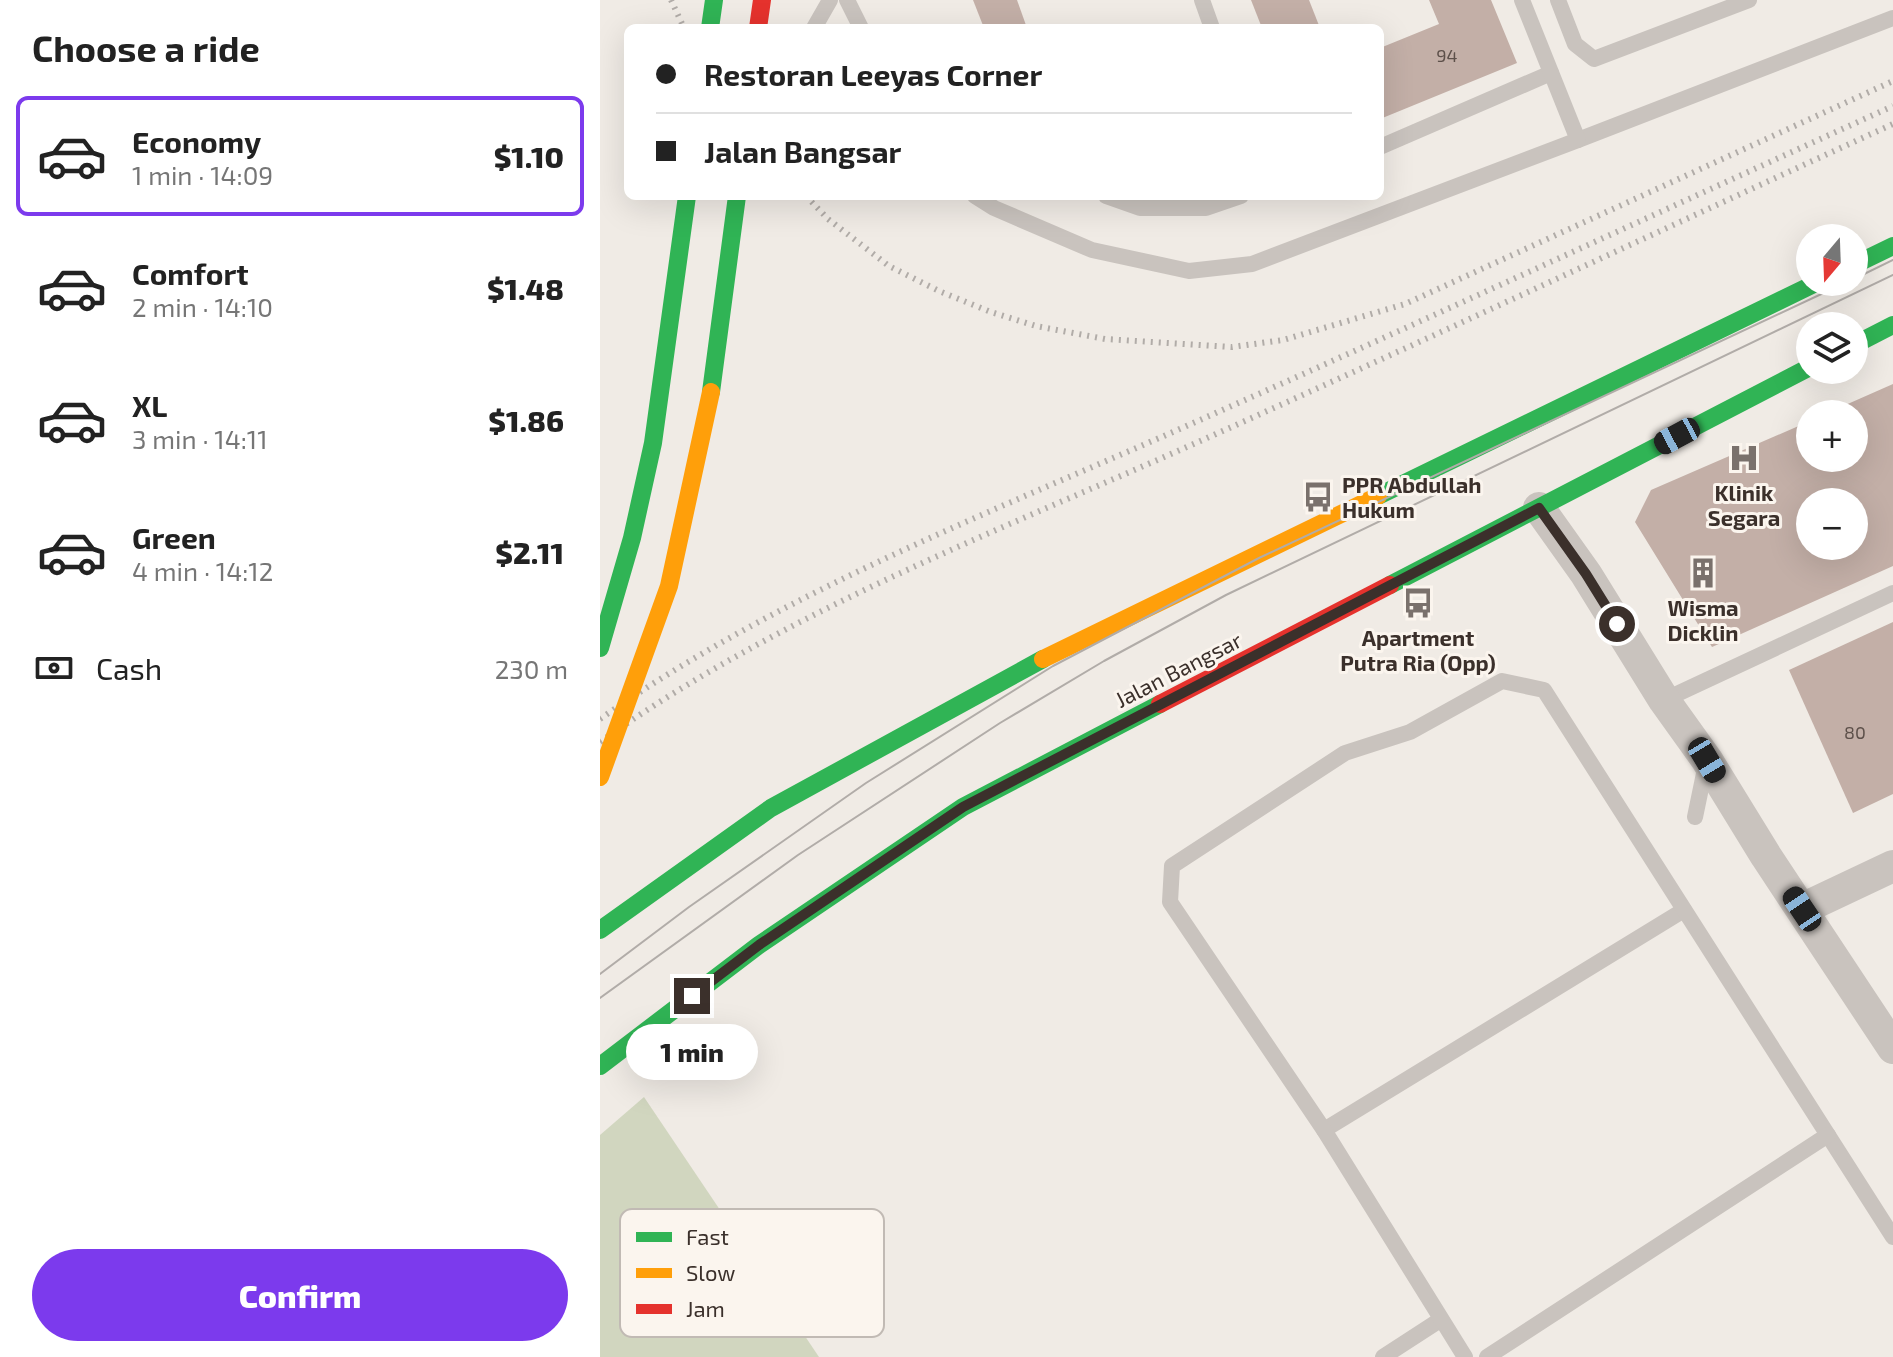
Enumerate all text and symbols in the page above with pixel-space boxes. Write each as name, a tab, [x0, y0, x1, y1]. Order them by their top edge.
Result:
text: Choose a ride	[32, 26, 260, 69]
house number: 94	[1436, 44, 1458, 66]
text: Restoran Leeyas Corner	[704, 56, 1042, 92]
icon: car	[36, 120, 108, 192]
text: Economy	[132, 123, 261, 159]
text: Jalan Bangsar	[704, 133, 901, 169]
text: $1.10	[494, 138, 564, 174]
text: 1 min · 14:09	[132, 159, 273, 190]
north arrow	[1796, 224, 1868, 296]
map controls	[1796, 224, 1868, 560]
icon: car	[36, 252, 108, 324]
text: Comfort	[132, 255, 249, 291]
text: $1.48	[487, 270, 564, 306]
text: 2 min · 14:10	[132, 291, 273, 322]
button: layers	[1796, 312, 1868, 384]
icon: car	[36, 384, 108, 456]
text: XL	[132, 387, 167, 423]
button: +	[1796, 400, 1868, 472]
text: $1.86	[488, 402, 564, 438]
car	[1650, 414, 1704, 458]
text: 3 min · 14:11	[132, 423, 268, 454]
hospital icon: Klinik Segara	[1727, 441, 1761, 475]
place label: PPR Abdullah Hukum	[1342, 471, 1481, 522]
place label: Klinik Segara	[1708, 479, 1780, 530]
bus stop icon: PPR Abdullah Hukum	[1301, 480, 1335, 514]
button: −	[1796, 488, 1868, 560]
icon: car	[36, 516, 108, 588]
text: Green	[132, 519, 216, 555]
text: $2.11	[495, 534, 564, 570]
text: 4 min · 14:12	[132, 555, 273, 586]
building icon: Wisma Dicklin	[1686, 556, 1720, 590]
bus stop icon: Apartment Putra Ria (Opp)	[1401, 586, 1435, 620]
place label: Wisma Dicklin	[1667, 594, 1739, 645]
route start	[1599, 606, 1635, 642]
place label: Apartment Putra Ria (Opp)	[1340, 624, 1496, 675]
street label: Jalan Bangsar	[1110, 626, 1246, 712]
icon: cash	[32, 646, 76, 690]
text: Cash	[96, 650, 162, 686]
text: 230 m	[495, 653, 568, 684]
house number: 80	[1844, 721, 1866, 743]
car	[1684, 733, 1730, 787]
car	[1779, 882, 1825, 936]
route end	[674, 978, 710, 1014]
callout: 1 min	[626, 1024, 758, 1080]
text: 1 min	[660, 1036, 724, 1067]
legend	[620, 1209, 884, 1337]
text: Fast	[686, 1223, 729, 1249]
button: Confirm	[32, 1249, 568, 1341]
text: Slow	[686, 1259, 735, 1285]
text: Jam	[686, 1295, 725, 1321]

